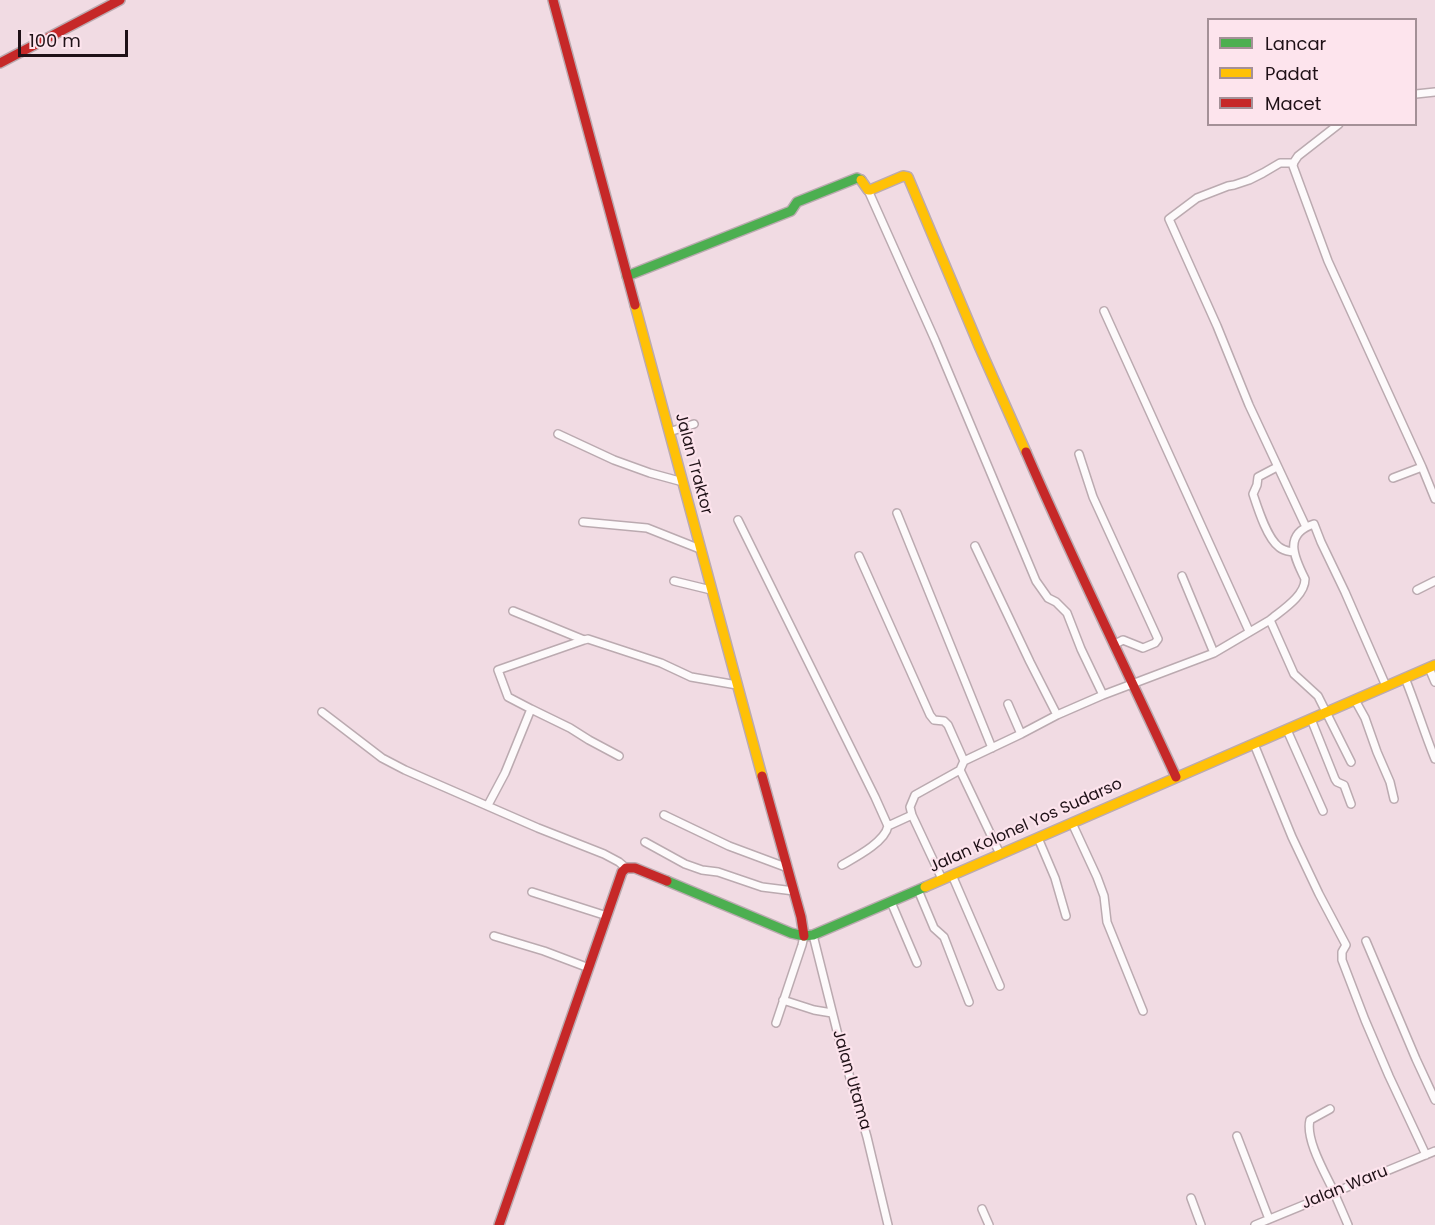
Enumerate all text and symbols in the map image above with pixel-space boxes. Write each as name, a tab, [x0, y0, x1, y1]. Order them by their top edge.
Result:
scale bar	[21, 18, 130, 56]
legend	[1207, 18, 1417, 126]
text: 100 m	[29, 28, 81, 53]
text: Lancar	[1265, 31, 1326, 56]
text: Padat	[1265, 61, 1318, 86]
text: Macet	[1265, 91, 1321, 116]
street label: Jalan Traktor	[670, 411, 716, 517]
street label: Jalan Kolonel Yos Sudarso	[927, 775, 1125, 877]
street label: Jalan Utama	[828, 1028, 874, 1132]
street label: Jalan Waru	[1299, 1162, 1391, 1214]

